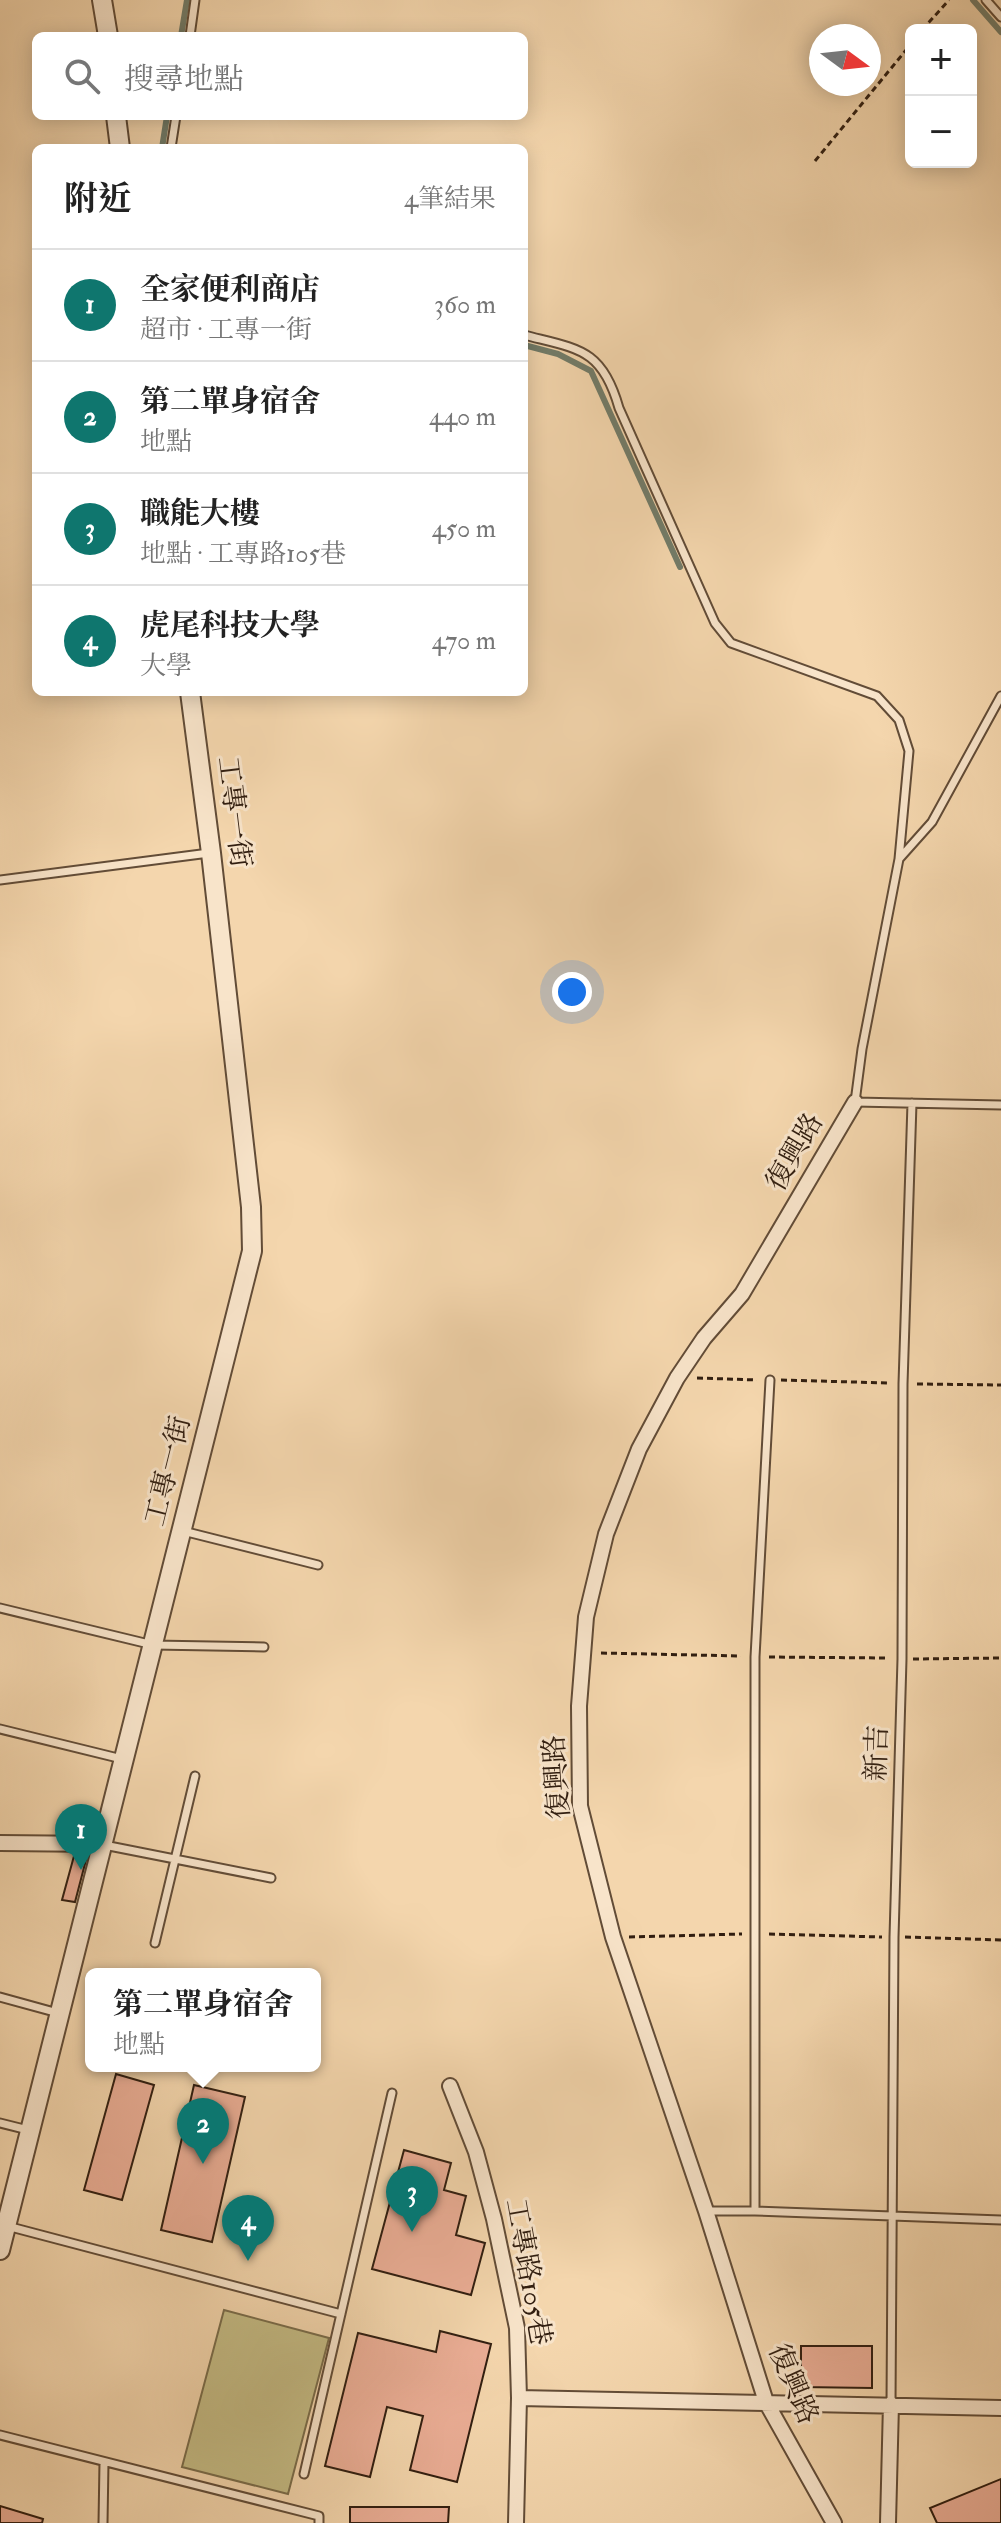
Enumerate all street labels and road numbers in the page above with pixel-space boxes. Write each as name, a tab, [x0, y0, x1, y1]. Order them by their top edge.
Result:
street label: 工專一街	[210, 754, 258, 870]
street label: 復興路	[759, 1107, 831, 1197]
street label: 工專一街	[137, 1412, 199, 1530]
street label: 新吉	[859, 1724, 895, 1782]
street label: 復興路	[537, 1734, 577, 1820]
street label: 工專路105巷	[498, 2196, 558, 2348]
street label: 復興路	[760, 2338, 826, 2430]

